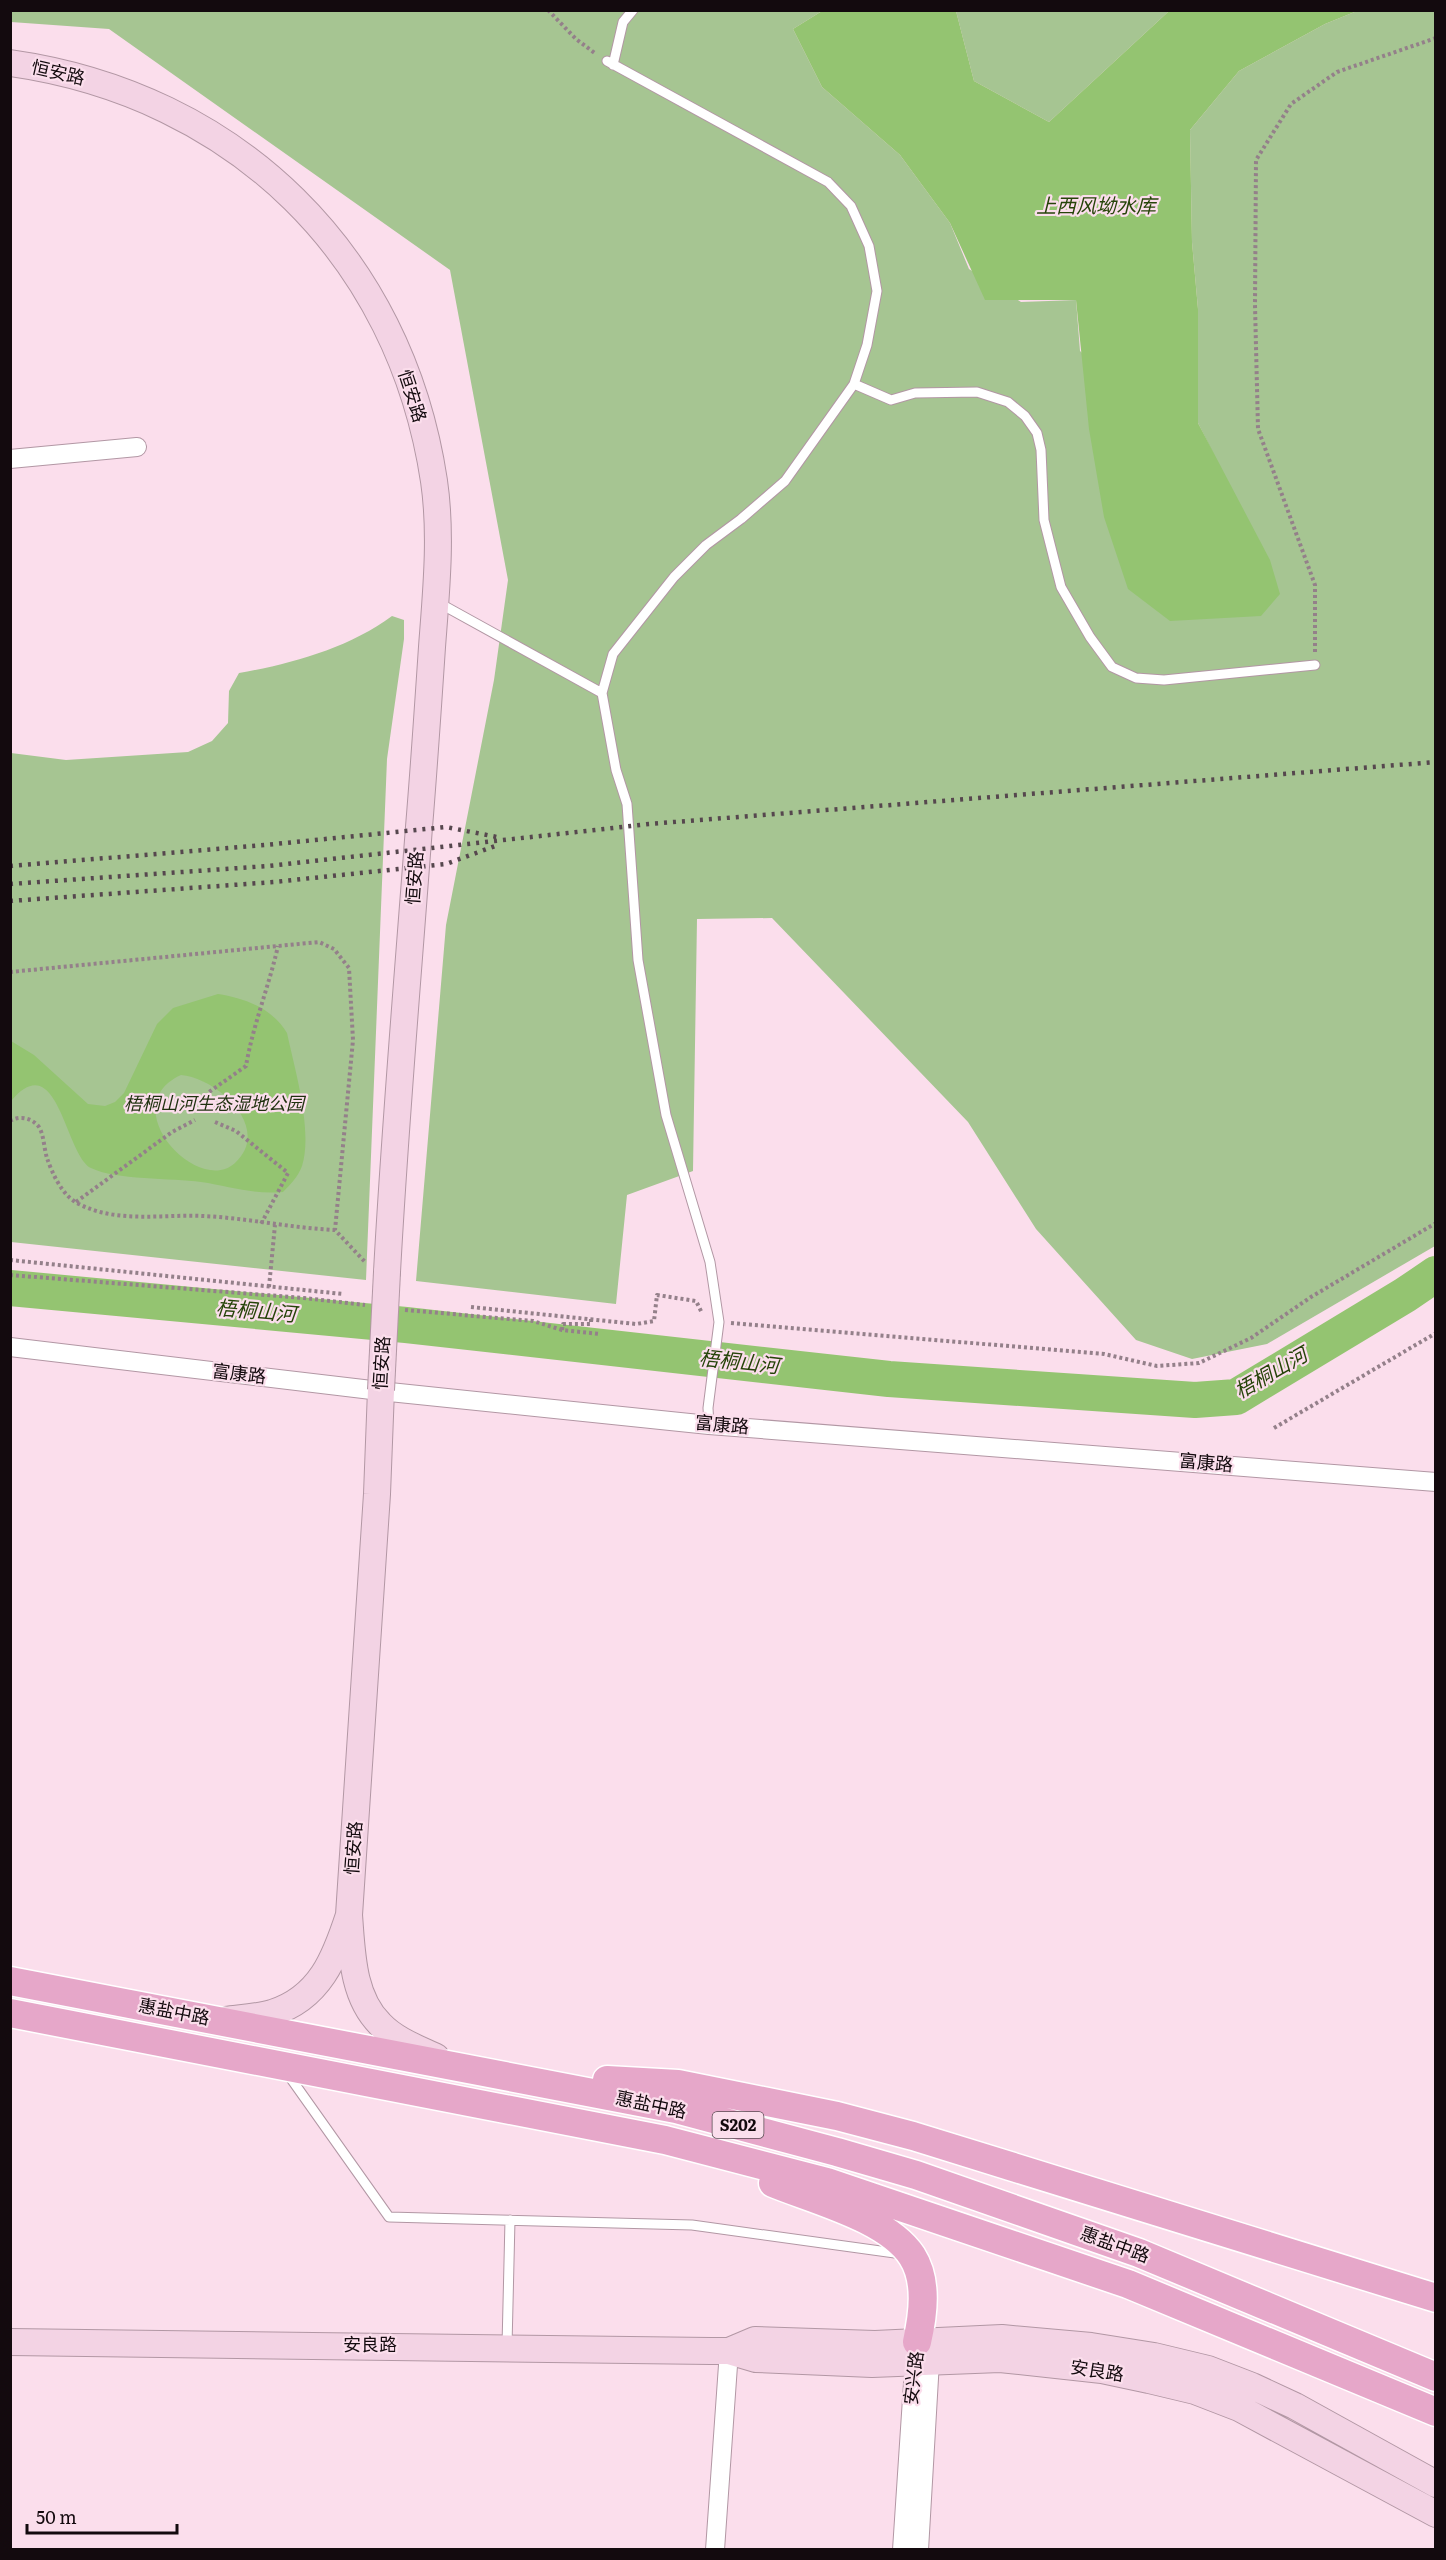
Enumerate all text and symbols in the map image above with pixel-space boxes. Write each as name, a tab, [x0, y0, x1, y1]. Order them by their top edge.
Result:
street label: 恒安路	[29, 52, 88, 91]
water label: 上西风坳水库	[1036, 189, 1159, 219]
street label: 恒安路	[392, 366, 435, 425]
street label: 恒安路	[398, 850, 429, 906]
park label: 梧桐山河生态湿地公园	[124, 1089, 307, 1116]
water label: 梧桐山河	[215, 1291, 301, 1328]
street label: 恒安路	[366, 1335, 395, 1391]
water label: 梧桐山河	[1228, 1336, 1316, 1404]
water label: 梧桐山河	[698, 1341, 785, 1380]
street label: 富康路	[211, 1356, 268, 1389]
street label: 富康路	[694, 1408, 750, 1439]
street label: 富康路	[1178, 1446, 1234, 1477]
street label: 恒安路	[337, 1820, 368, 1876]
street label: 惠盐中路	[136, 1990, 212, 2031]
street label: 惠盐中路	[613, 2083, 689, 2124]
road number: S202	[712, 2112, 764, 2138]
street label: 惠盐中路	[1077, 2219, 1154, 2269]
street label: 安良路	[343, 2330, 397, 2357]
street label: 安兴路	[896, 2349, 929, 2406]
street label: 安良路	[1068, 2352, 1126, 2387]
scale bar	[27, 2497, 177, 2535]
text: 50 m	[36, 2503, 77, 2530]

